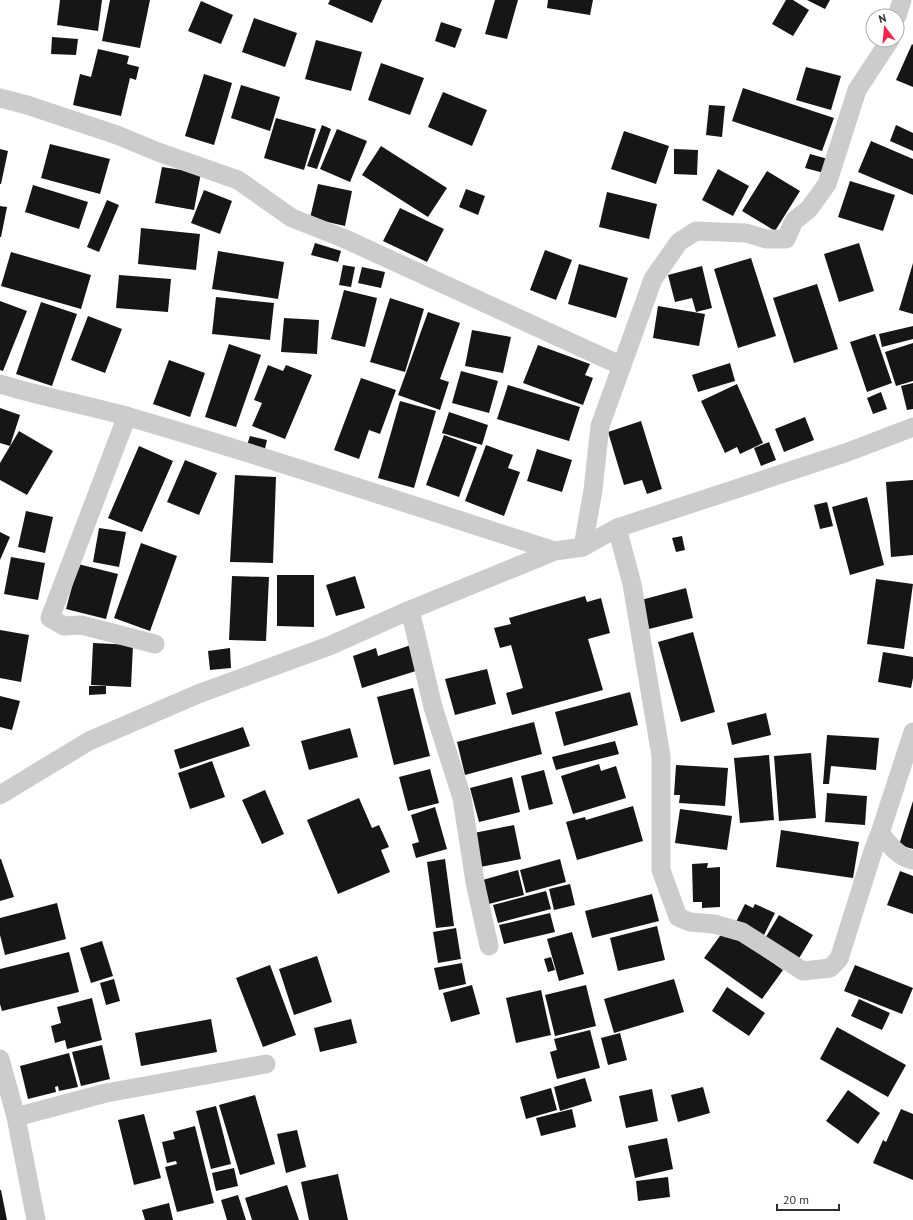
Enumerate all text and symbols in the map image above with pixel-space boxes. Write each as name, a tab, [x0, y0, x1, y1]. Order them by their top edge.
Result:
north arrow	[865, 8, 905, 48]
text: N	[877, 11, 888, 26]
scale bar	[777, 1186, 839, 1212]
text: 20 m	[783, 1192, 809, 1207]

